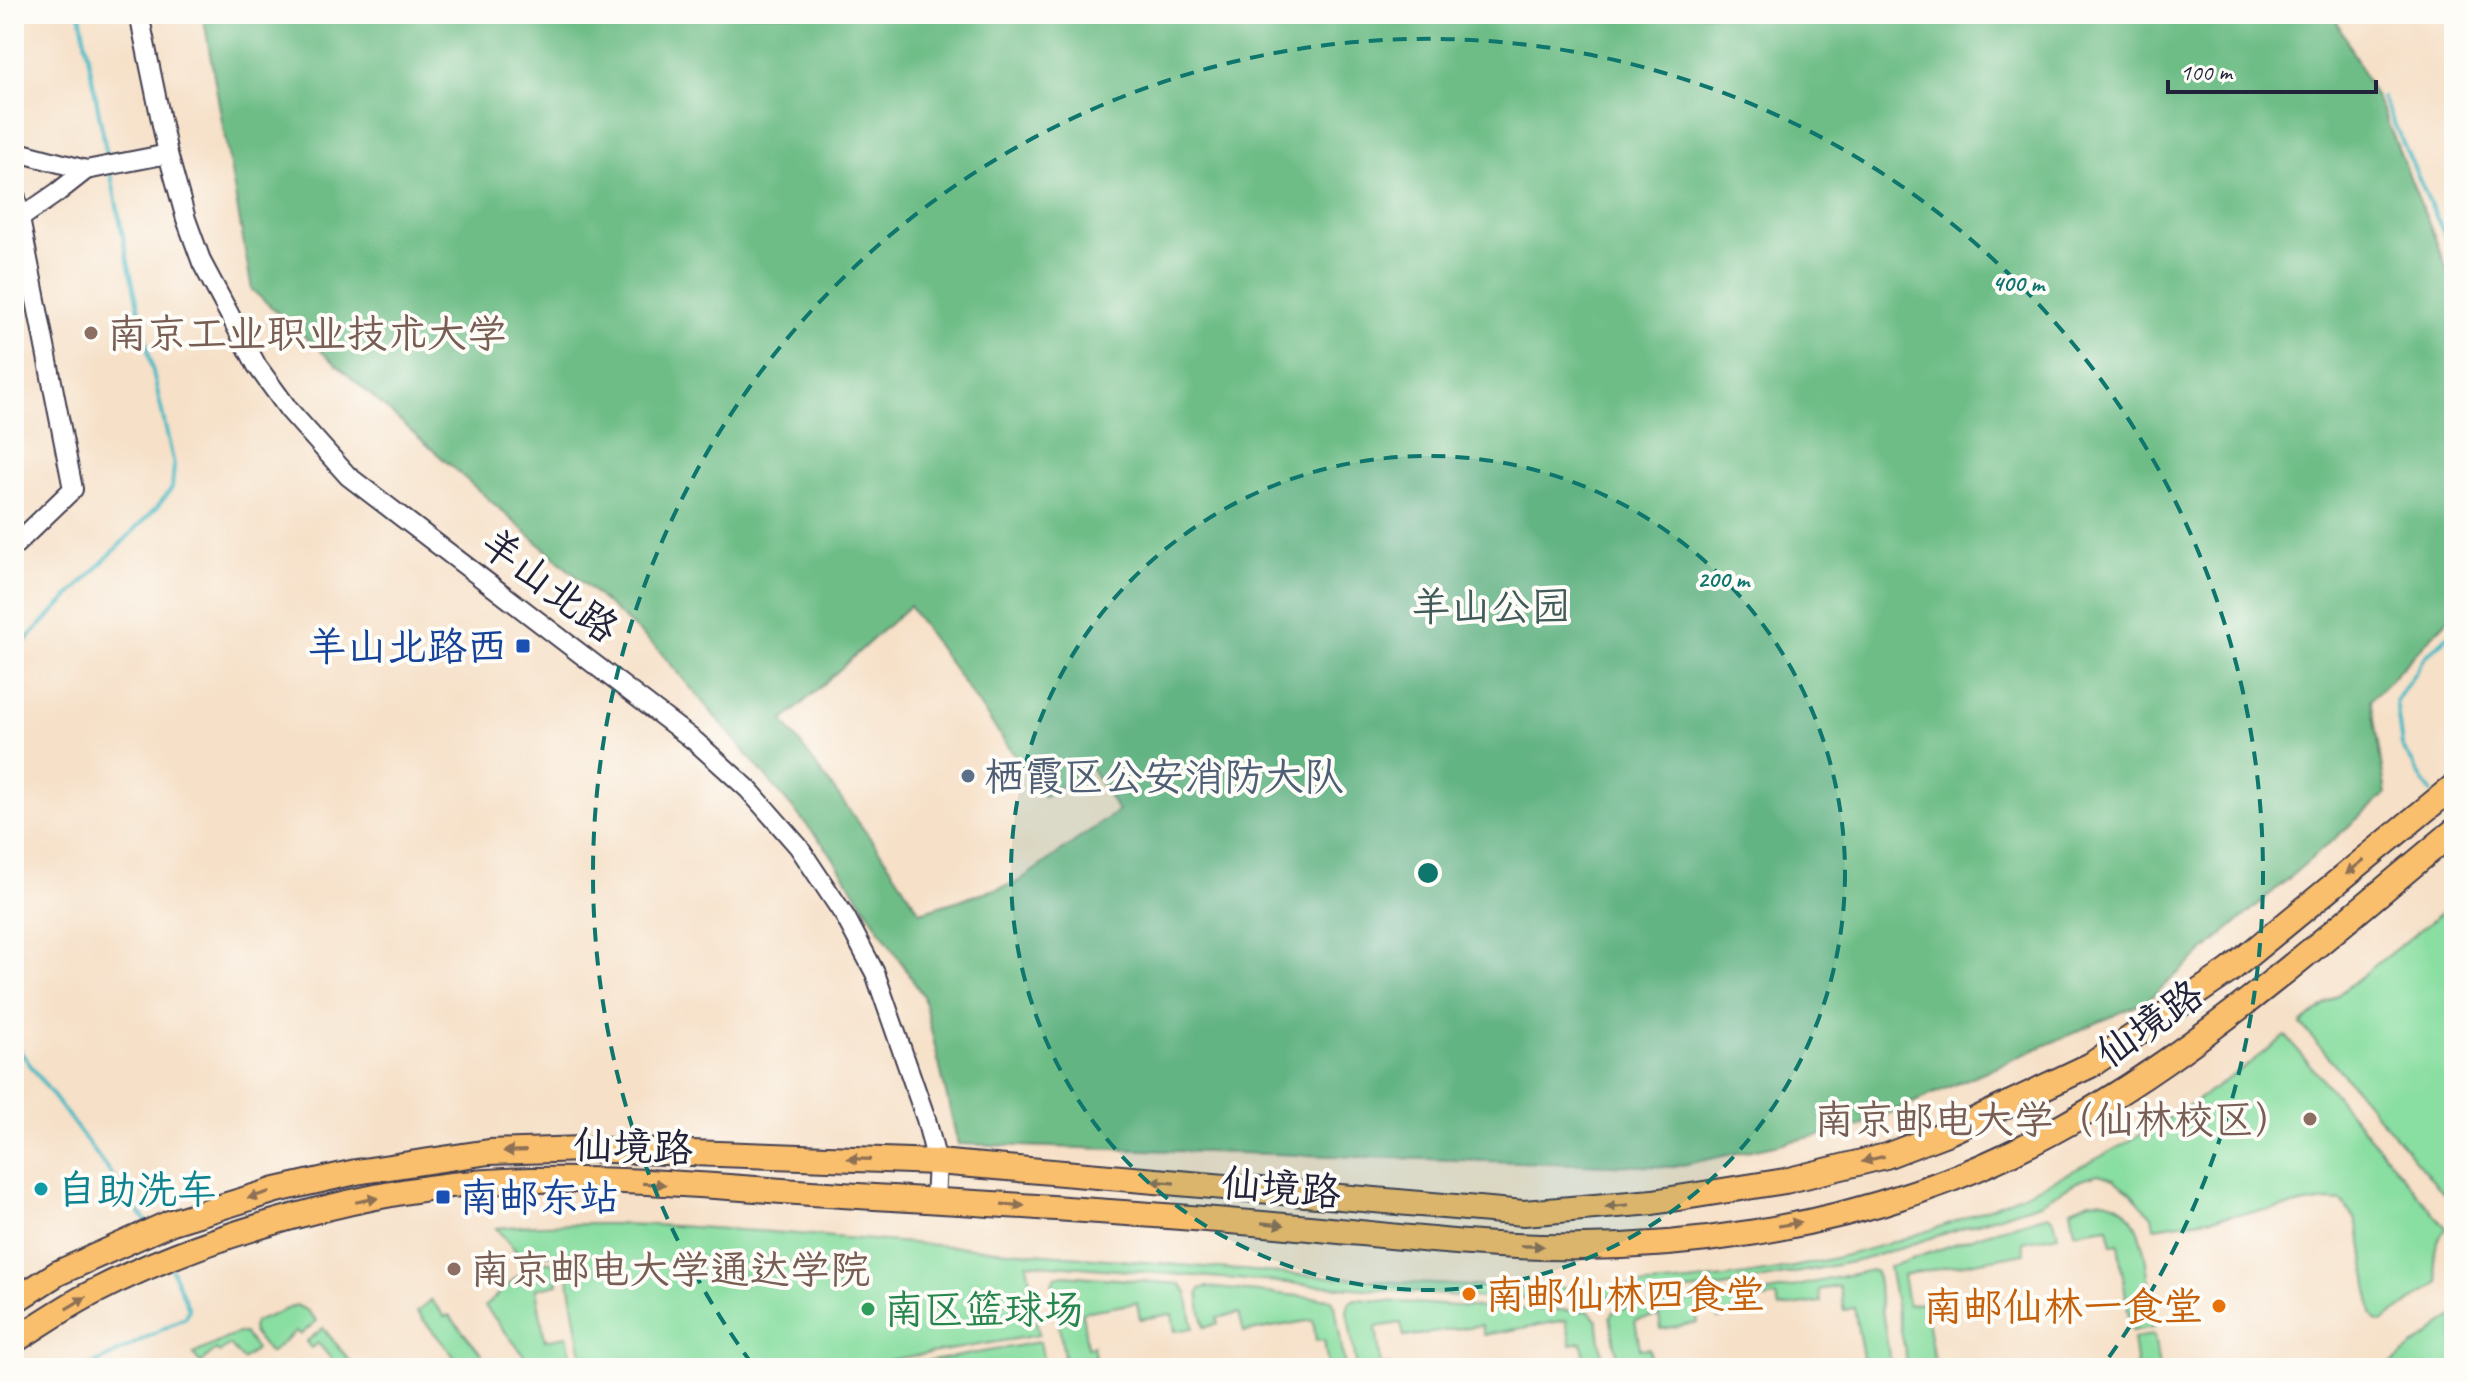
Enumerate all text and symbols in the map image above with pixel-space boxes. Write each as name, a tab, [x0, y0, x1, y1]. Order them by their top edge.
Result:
scale bar	[2168, 44, 2376, 94]
text: 100 m	[2180, 57, 2234, 87]
text: 400 m	[1992, 268, 2046, 298]
place label: 南京工业职业技术大学	[107, 309, 507, 359]
marker: 南京工业职业技术大学	[82, 324, 100, 342]
street label: 羊山北路	[470, 518, 628, 654]
text: 200 m	[1697, 564, 1751, 594]
park label: 羊山公园	[1411, 582, 1571, 632]
place label: 羊山北路西	[307, 622, 507, 672]
marker: 羊山北路西	[514, 637, 532, 655]
place label: 栖霞区公安消防大队	[984, 752, 1344, 802]
marker: 栖霞区公安消防大队	[959, 767, 977, 785]
one-way arrow	[2345, 858, 2365, 875]
centre of rings	[1414, 859, 1442, 887]
street label: 仙境路	[2086, 969, 2213, 1079]
place label: 南京邮电大学（仙林校区）	[1814, 1095, 2294, 1145]
marker: 南京邮电大学（仙林校区）	[2301, 1110, 2319, 1128]
street label: 仙境路	[572, 1120, 694, 1174]
one-way arrow	[502, 1145, 527, 1158]
one-way arrow	[846, 1152, 871, 1165]
one-way arrow	[1860, 1153, 1885, 1166]
street label: 仙境路	[1219, 1158, 1343, 1218]
place label: 自助洗车	[57, 1165, 217, 1215]
place label: 南邮东站	[459, 1173, 619, 1223]
one-way arrow	[1150, 1175, 1175, 1188]
one-way arrow	[642, 1178, 667, 1191]
marker: 自助洗车	[32, 1180, 50, 1198]
marker: 南邮东站	[434, 1188, 452, 1206]
one-way arrow	[247, 1189, 271, 1202]
one-way arrow	[355, 1193, 380, 1206]
one-way arrow	[1001, 1199, 1026, 1212]
one-way arrow	[1604, 1199, 1629, 1212]
one-way arrow	[1261, 1218, 1286, 1231]
one-way arrow	[1778, 1218, 1803, 1230]
one-way arrow	[1520, 1240, 1545, 1253]
place label: 南京邮电大学通达学院	[470, 1245, 870, 1295]
marker: 南京邮电大学通达学院	[445, 1260, 463, 1278]
place label: 南邮仙林四食堂	[1485, 1270, 1765, 1320]
place label: 南邮仙林一食堂	[1923, 1282, 2203, 1332]
place label: 南区篮球场	[884, 1285, 1084, 1335]
marker: 南邮仙林四食堂	[1460, 1285, 1478, 1303]
one-way arrow	[65, 1296, 88, 1310]
marker: 南邮仙林一食堂	[2210, 1297, 2228, 1315]
marker: 南区篮球场	[859, 1300, 877, 1318]

